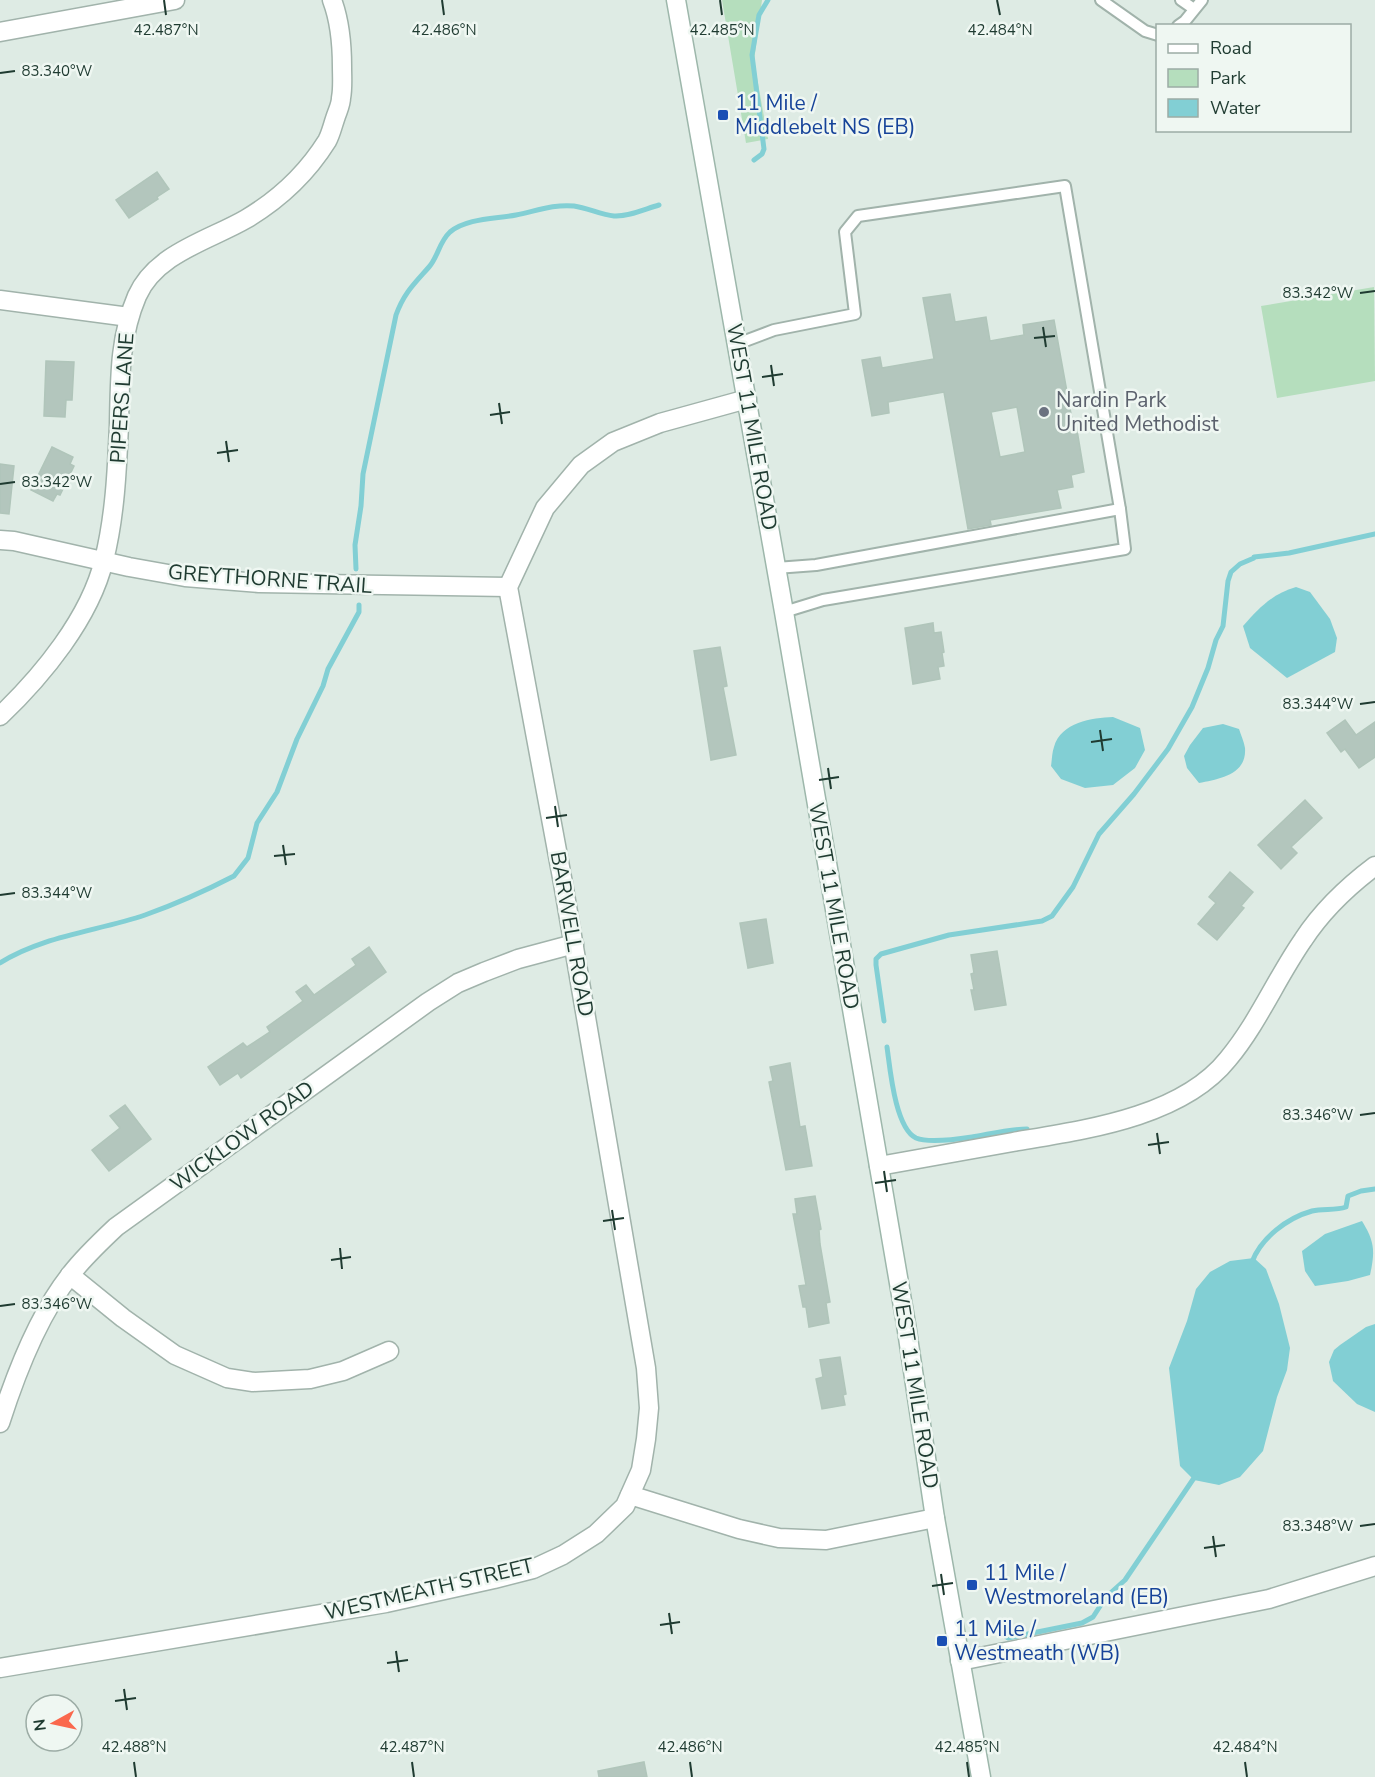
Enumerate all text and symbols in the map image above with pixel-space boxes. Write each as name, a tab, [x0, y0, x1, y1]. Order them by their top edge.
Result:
text: 42.487°N	[133, 20, 199, 40]
text: 42.486°N	[411, 20, 477, 40]
text: 42.485°N	[689, 20, 755, 40]
text: 42.484°N	[967, 20, 1033, 40]
legend	[1156, 24, 1351, 132]
text: Road	[1210, 36, 1252, 60]
text: 83.340°W	[22, 61, 93, 81]
text: Park	[1210, 66, 1247, 90]
place label: 11 Mile / Middlebelt NS (EB)	[735, 89, 915, 141]
text: Water	[1210, 96, 1261, 120]
marker: 11 Mile / Middlebelt NS (EB)	[716, 108, 730, 122]
text: 83.342°W	[1283, 283, 1354, 303]
street label: WEST 11 MILE ROAD	[720, 321, 784, 533]
street label: PIPERS LANE	[103, 332, 141, 464]
place label: Nardin Park United Methodist	[1056, 386, 1219, 438]
marker: Nardin Park United Methodist	[1037, 405, 1051, 419]
text: 83.342°W	[22, 472, 93, 492]
street label: GREYTHORNE TRAIL	[167, 558, 374, 600]
text: 83.344°W	[1283, 694, 1354, 714]
street label: WEST 11 MILE ROAD	[802, 800, 866, 1012]
street label: BARWELL ROAD	[544, 849, 600, 1019]
text: 83.344°W	[22, 883, 93, 903]
street label: WICKLOW ROAD	[164, 1074, 320, 1198]
text: 83.346°W	[1283, 1105, 1354, 1125]
street label: WEST 11 MILE ROAD	[885, 1279, 945, 1491]
text: 83.346°W	[22, 1294, 93, 1314]
text: 83.348°W	[1283, 1516, 1354, 1536]
street label: WESTMEATH STREET	[322, 1551, 537, 1627]
place label: 11 Mile / Westmoreland (EB)	[984, 1559, 1169, 1611]
marker: 11 Mile / Westmoreland (EB)	[965, 1578, 979, 1592]
place label: 11 Mile / Westmeath (WB)	[954, 1615, 1121, 1667]
marker: 11 Mile / Westmeath (WB)	[935, 1634, 949, 1648]
north arrow	[24, 1693, 84, 1753]
text: N	[28, 1717, 52, 1732]
text: 42.488°N	[101, 1737, 167, 1757]
text: 42.487°N	[379, 1737, 445, 1757]
text: 42.486°N	[657, 1737, 723, 1757]
text: 42.485°N	[934, 1737, 1000, 1757]
text: 42.484°N	[1212, 1737, 1278, 1757]

